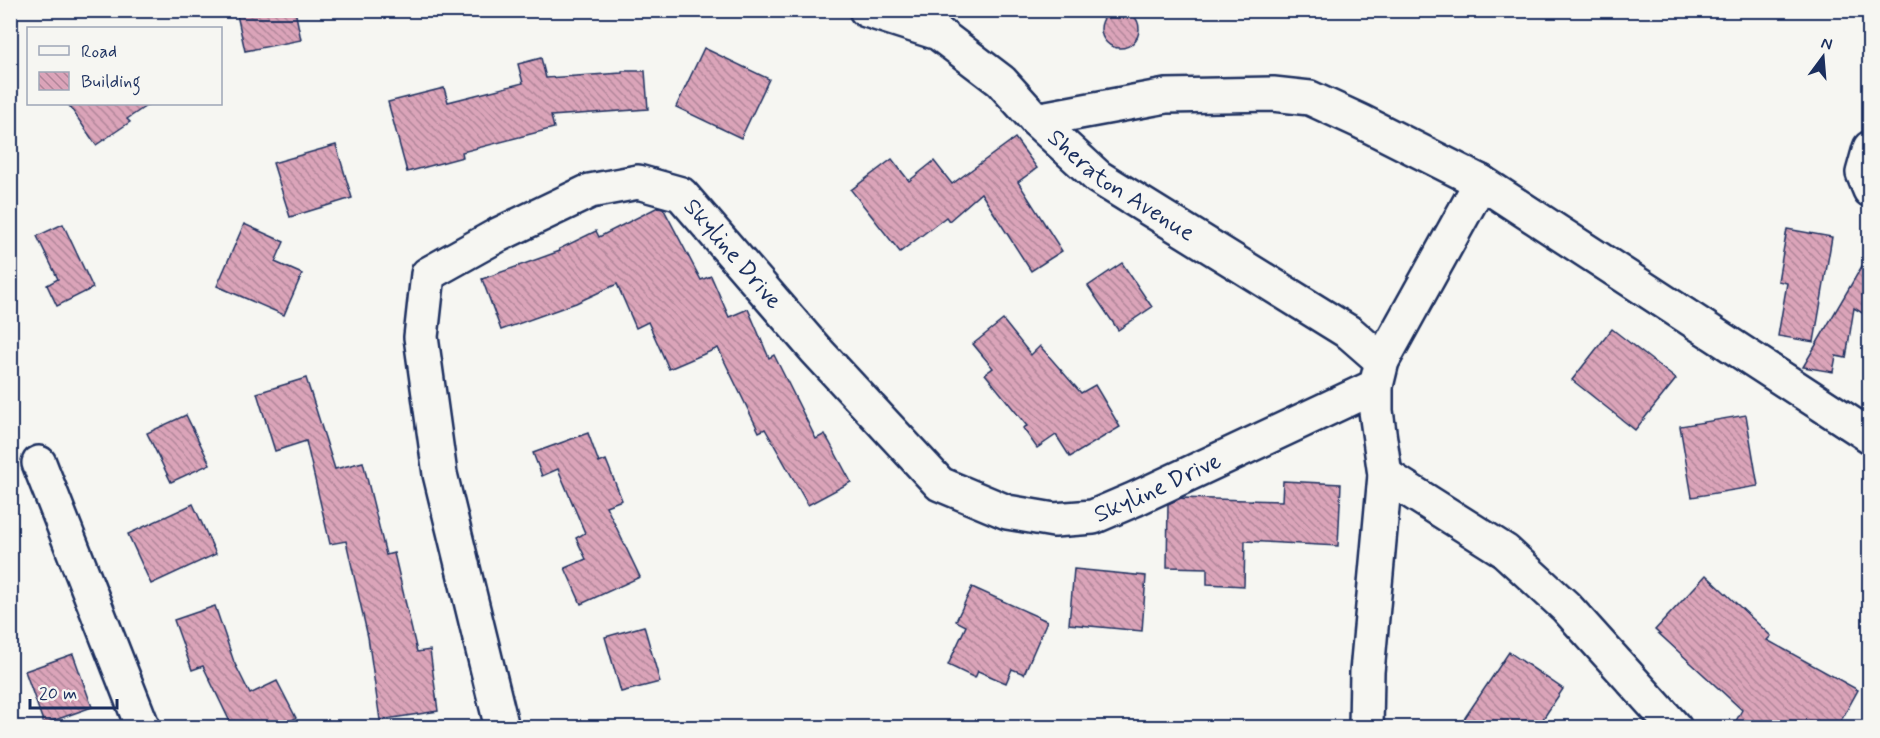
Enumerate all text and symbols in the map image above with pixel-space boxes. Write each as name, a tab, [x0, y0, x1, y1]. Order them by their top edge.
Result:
legend	[27, 27, 222, 105]
north arrow	[1793, 27, 1853, 87]
text: N	[1819, 32, 1835, 56]
text: Road	[81, 40, 117, 64]
text: Building	[81, 70, 141, 96]
street label: Sheraton Avenue	[1041, 122, 1201, 249]
street label: Skyline Drive	[676, 192, 789, 316]
street label: Skyline Drive	[1089, 445, 1226, 530]
scale bar	[30, 672, 117, 710]
text: 20 m	[39, 682, 77, 706]

